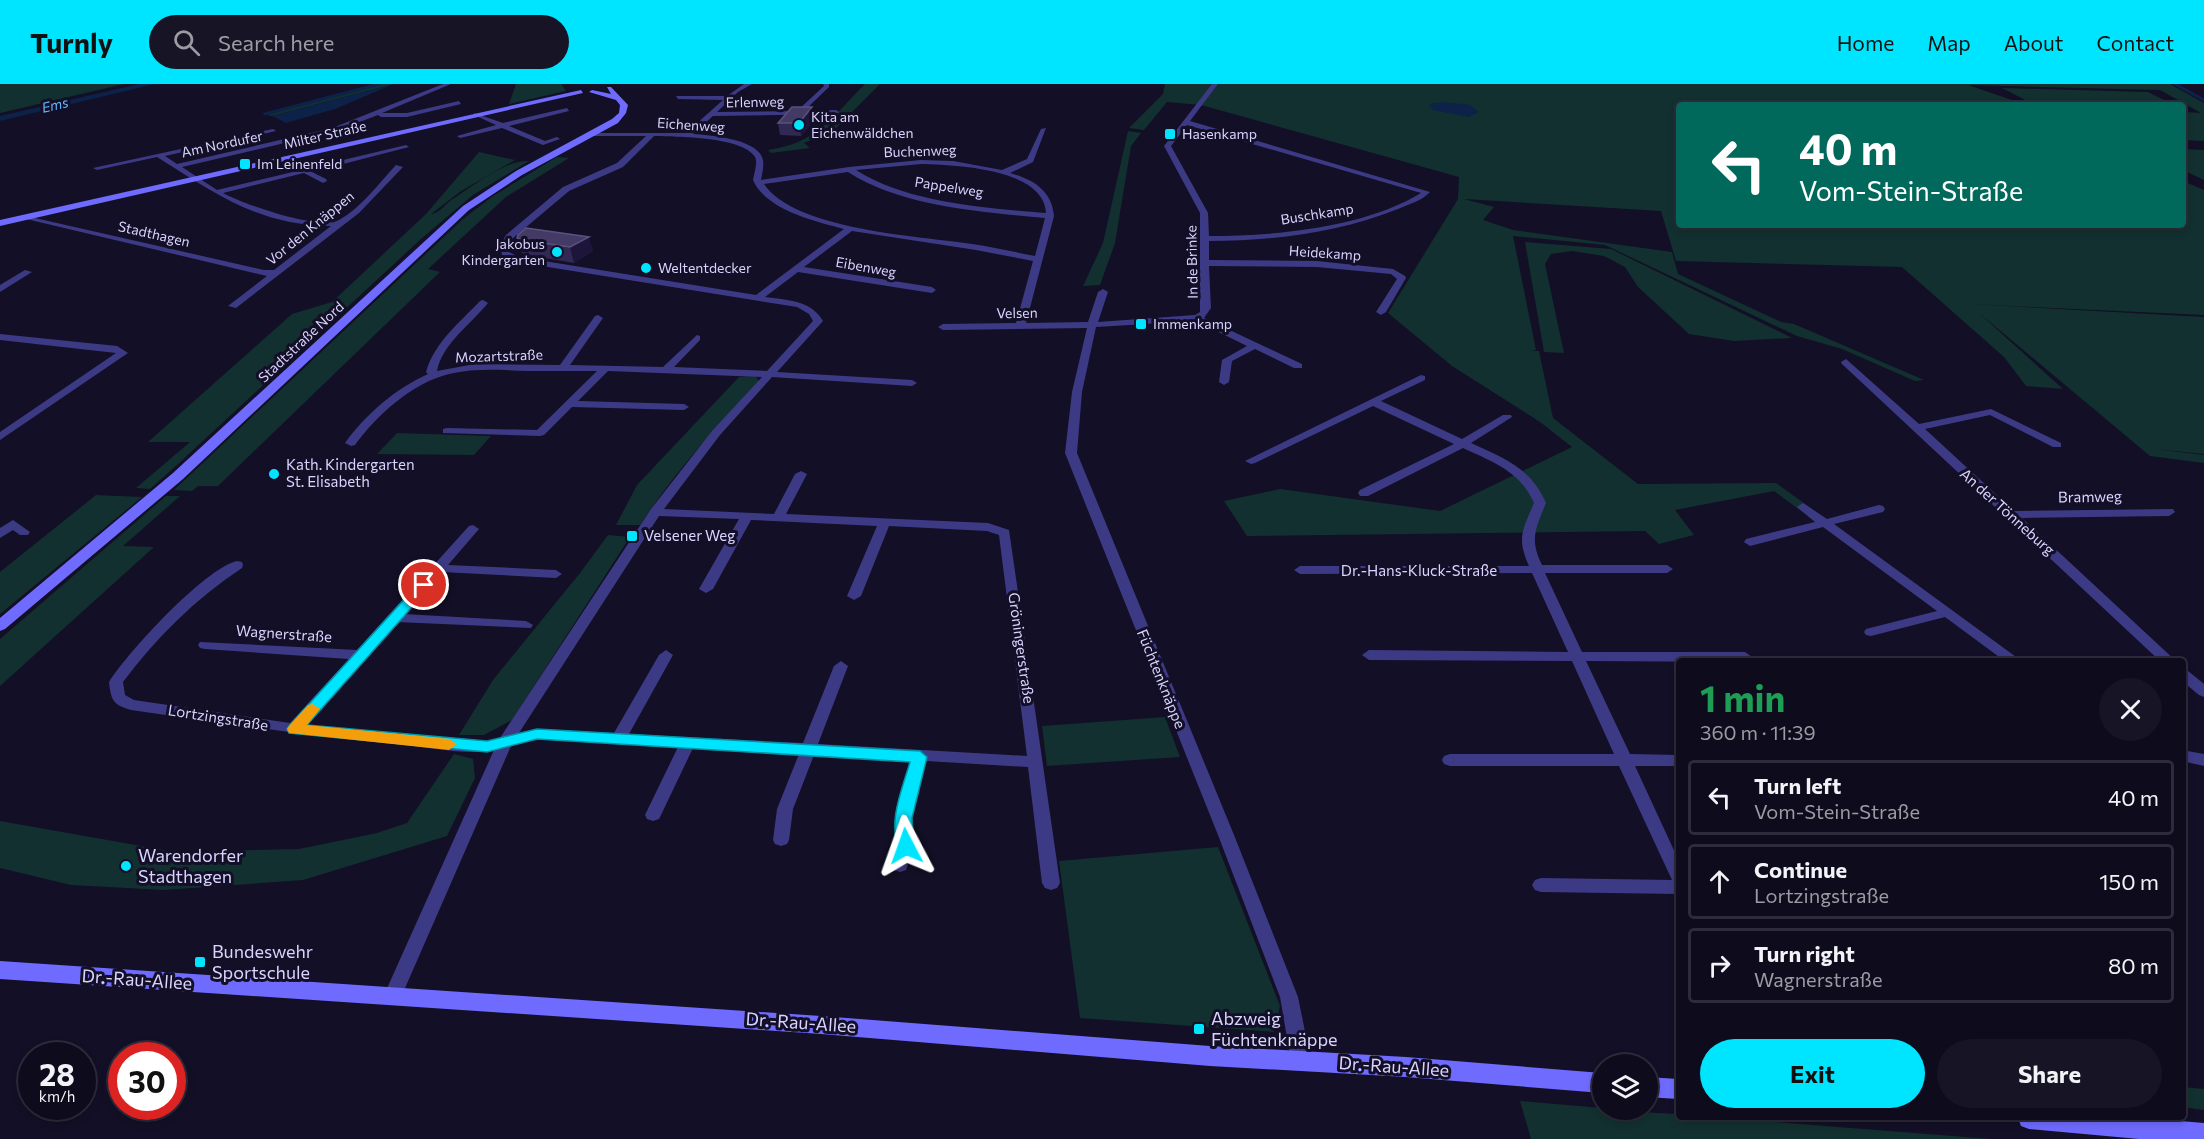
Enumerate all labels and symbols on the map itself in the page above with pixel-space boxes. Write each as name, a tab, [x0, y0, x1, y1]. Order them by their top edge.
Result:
street label: Erlenweg	[726, 92, 785, 111]
water label: Ems	[40, 93, 70, 116]
place label: Kita am Eichenwäldchen	[811, 108, 913, 141]
street label: Eichenweg	[657, 114, 726, 135]
street label: Milter Straße	[282, 117, 368, 152]
marker: Kita am Eichenwäldchen	[792, 118, 806, 132]
place label: Hasenkamp	[1182, 125, 1257, 142]
street label: Am Nordufer	[180, 126, 265, 160]
marker: Hasenkamp	[1163, 127, 1177, 141]
street label: Buchenweg	[883, 141, 957, 160]
place label: Im Leinenfeld	[257, 155, 342, 172]
marker: Im Leinenfeld	[238, 157, 252, 171]
street label: Pappelweg	[913, 173, 985, 200]
street label: Vor den Knäppen	[262, 187, 357, 268]
street label: Buschkamp	[1279, 199, 1355, 228]
street label: Stadthagen	[117, 217, 192, 250]
street label: In de Brinke	[1182, 225, 1201, 299]
place label: Jakobus Kindergarten	[461, 235, 545, 268]
street label: Heidekamp	[1288, 241, 1362, 264]
marker: Jakobus Kindergarten	[550, 245, 564, 259]
street label: Eibenweg	[834, 253, 898, 280]
place label: Weltentdecker	[658, 259, 752, 276]
marker: Weltentdecker	[639, 261, 653, 275]
street label: Stadtstraße Nord	[254, 298, 347, 386]
street label: Velsen	[996, 304, 1038, 321]
place label: Immenkamp	[1153, 315, 1232, 332]
marker: Immenkamp	[1134, 317, 1148, 331]
street label: Mozartstraße	[455, 345, 543, 366]
place label: Kath. Kindergarten St. Elisabeth	[286, 455, 415, 490]
street label: An der Tönneburg	[1957, 464, 2059, 558]
marker: Kath. Kindergarten St. Elisabeth	[267, 467, 281, 481]
street label: Bramweg	[2058, 486, 2122, 506]
place label: Velsener Weg	[644, 526, 735, 544]
marker: Velsener Weg	[625, 529, 639, 543]
pin	[398, 559, 449, 610]
street label: Dr.-Hans-Kluck-Straße	[1341, 561, 1497, 579]
street label: Gröningerstraße	[1005, 591, 1039, 705]
street label: Wagnerstraße	[235, 621, 333, 645]
street label: Füchtenknäppe	[1134, 626, 1190, 731]
street label: Lortzingstraße	[167, 700, 270, 734]
position arrow	[874, 814, 938, 878]
place label: Warendorfer Stadthagen	[138, 844, 243, 887]
marker: Warendorfer Stadthagen	[119, 859, 133, 873]
place label: Bundeswehr Sportschule	[212, 940, 313, 983]
marker: Bundeswehr Sportschule	[193, 955, 207, 969]
street label: Dr.-Rau-Allee	[81, 964, 193, 994]
street label: Dr.-Rau-Allee	[745, 1007, 857, 1037]
place label: Abzweig Füchtenknäppe	[1211, 1007, 1338, 1050]
marker: Abzweig Füchtenknäppe	[1192, 1022, 1206, 1036]
speed limit sign: 30	[108, 1042, 186, 1120]
street label: Dr.-Rau-Allee	[1338, 1051, 1450, 1081]

